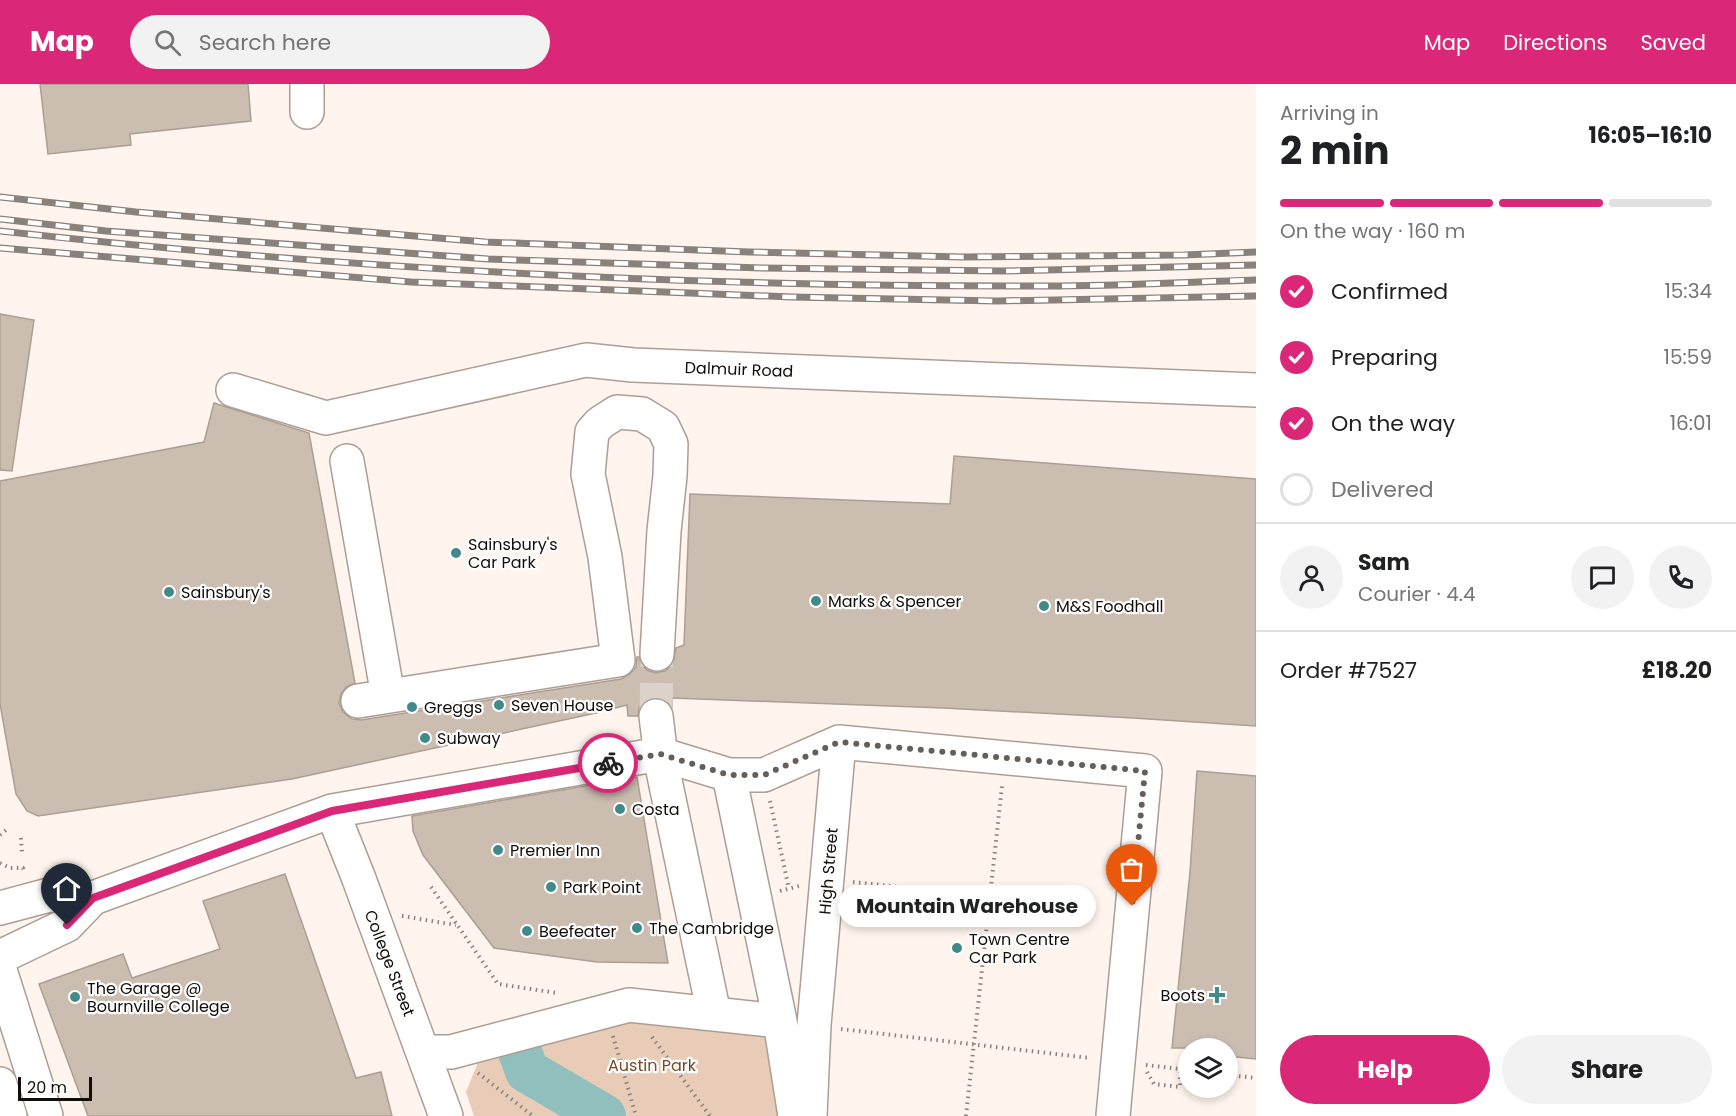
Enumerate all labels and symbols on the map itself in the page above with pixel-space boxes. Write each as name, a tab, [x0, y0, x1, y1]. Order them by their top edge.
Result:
street label: Dalmuir Road	[684, 356, 794, 383]
place label: Sainsbury's Car Park	[468, 533, 558, 574]
marker: Sainsbury's Car Park	[449, 546, 463, 560]
place label: Sainsbury's	[181, 581, 271, 604]
marker: Sainsbury's	[162, 585, 176, 599]
place label: Marks & Spencer	[828, 590, 962, 613]
marker: Marks & Spencer	[809, 594, 823, 608]
place label: M&S Foodhall	[1056, 595, 1164, 618]
marker: M&S Foodhall	[1037, 599, 1051, 613]
place label: Seven House	[511, 694, 614, 717]
place label: Greggs	[424, 696, 482, 719]
marker: Seven House	[492, 698, 506, 712]
marker: Greggs	[405, 700, 419, 714]
place label: Subway	[437, 727, 500, 750]
marker: Subway	[418, 731, 432, 745]
courier	[578, 733, 638, 793]
place label: Costa	[632, 798, 680, 821]
marker: Costa	[613, 802, 627, 816]
street label: High Street	[813, 826, 844, 915]
place label: Premier Inn	[510, 839, 600, 862]
marker: Premier Inn	[491, 843, 505, 857]
pin	[1106, 844, 1157, 906]
pin	[41, 863, 92, 925]
place label: Park Point	[563, 876, 641, 899]
marker: Park Point	[544, 880, 558, 894]
callout: Mountain Warehouse	[838, 885, 1096, 927]
street label: College Street	[359, 907, 420, 1020]
place label: The Cambridge	[649, 917, 774, 940]
place label: Beefeater	[539, 920, 616, 943]
marker: The Cambridge	[630, 921, 644, 935]
marker: Beefeater	[520, 924, 534, 938]
place label: Town Centre Car Park	[969, 928, 1070, 969]
marker: Town Centre Car Park	[950, 941, 964, 955]
place label: The Garage @ Bournville College	[87, 977, 230, 1018]
place label: Boots	[1161, 984, 1205, 1007]
marker: Boots	[1210, 988, 1224, 1002]
marker: The Garage @ Bournville College	[68, 990, 82, 1004]
park label: Austin Park	[608, 1054, 697, 1077]
scale bar	[18, 1074, 92, 1102]

